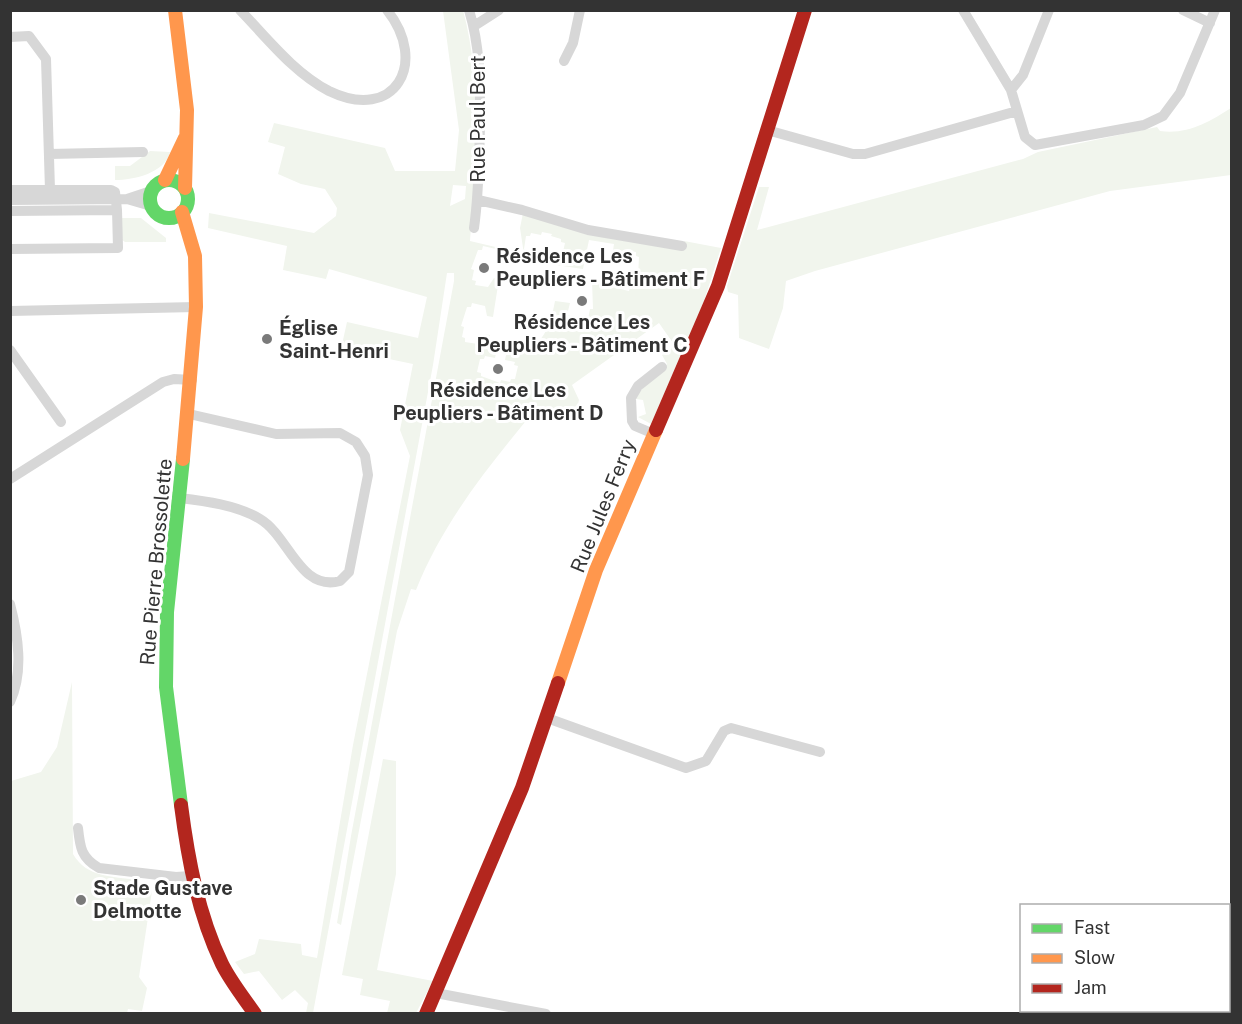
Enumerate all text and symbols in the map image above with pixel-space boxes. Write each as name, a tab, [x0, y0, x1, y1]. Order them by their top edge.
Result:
street label: Rue Paul Bert	[466, 55, 490, 183]
place label: Résidence Les Peupliers - Bâtiment F	[496, 244, 705, 291]
marker: Résidence Les Peupliers - Bâtiment F	[477, 261, 491, 275]
marker: Résidence Les Peupliers - Bâtiment C	[575, 294, 589, 308]
place label: Résidence Les Peupliers - Bâtiment C	[476, 310, 688, 357]
place label: Église Saint-Henri	[279, 315, 389, 363]
marker: Église Saint-Henri	[260, 332, 274, 346]
marker: Résidence Les Peupliers - Bâtiment D	[491, 362, 505, 376]
place label: Résidence Les Peupliers - Bâtiment D	[392, 378, 604, 425]
street label: Rue Jules Ferry	[565, 435, 641, 576]
street label: Rue Pierre Brossolette	[135, 458, 177, 666]
place label: Stade Gustave Delmotte	[93, 876, 233, 923]
marker: Stade Gustave Delmotte	[74, 893, 88, 907]
legend	[1020, 904, 1230, 1012]
text: Fast	[1074, 917, 1110, 938]
text: Slow	[1074, 947, 1115, 968]
text: Jam	[1074, 977, 1107, 998]

